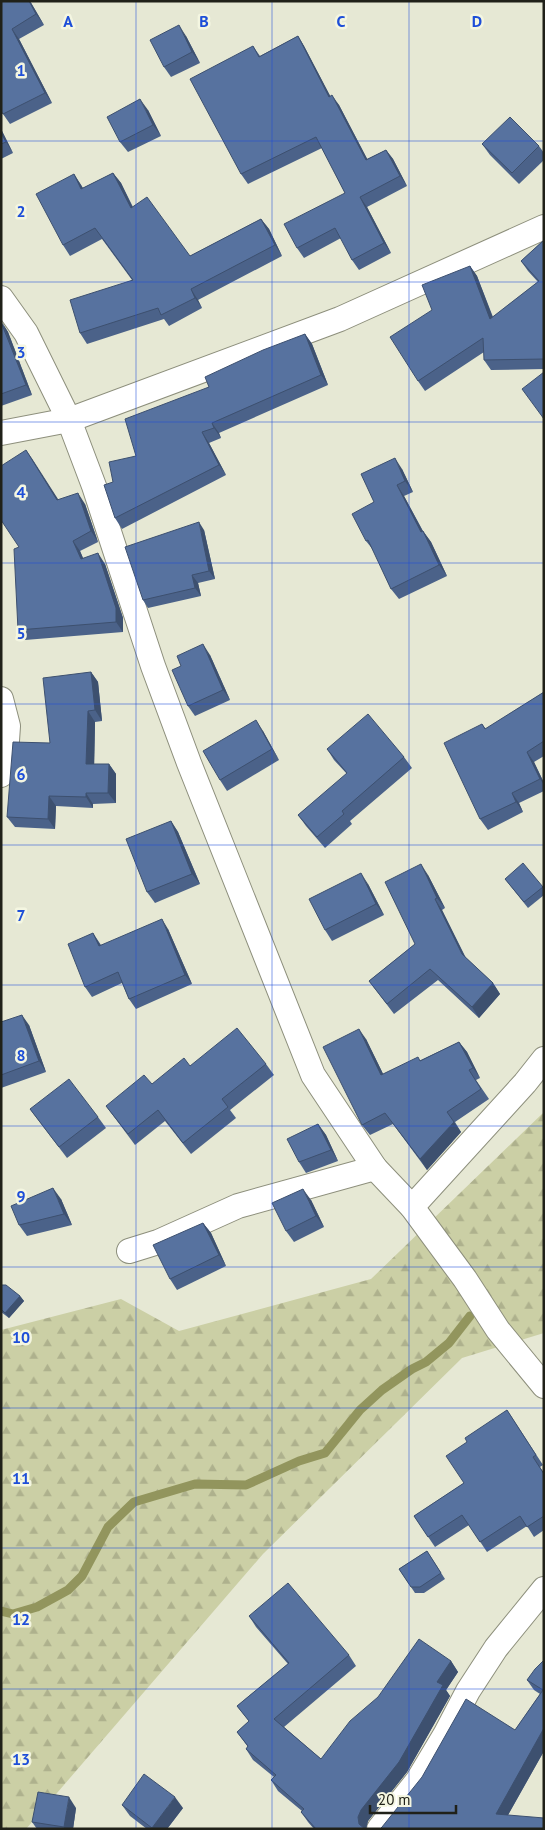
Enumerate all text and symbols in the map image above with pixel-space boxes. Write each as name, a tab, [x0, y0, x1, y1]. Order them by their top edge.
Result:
text: A	[63, 11, 73, 31]
text: B	[199, 11, 209, 31]
text: C	[337, 11, 346, 31]
text: D	[472, 11, 482, 31]
text: 1	[16, 60, 26, 80]
text: 2	[16, 201, 26, 221]
text: 3	[16, 342, 26, 362]
text: 4	[16, 482, 26, 502]
text: 5	[16, 623, 26, 643]
text: 6	[16, 764, 26, 784]
text: 7	[16, 905, 26, 925]
text: 8	[16, 1045, 26, 1065]
text: 9	[16, 1186, 26, 1206]
text: 10	[12, 1327, 30, 1347]
text: 11	[12, 1468, 30, 1488]
text: 12	[12, 1609, 30, 1629]
text: 13	[12, 1749, 30, 1769]
scale bar	[370, 1782, 456, 1814]
text: 20 m	[378, 1790, 411, 1809]

